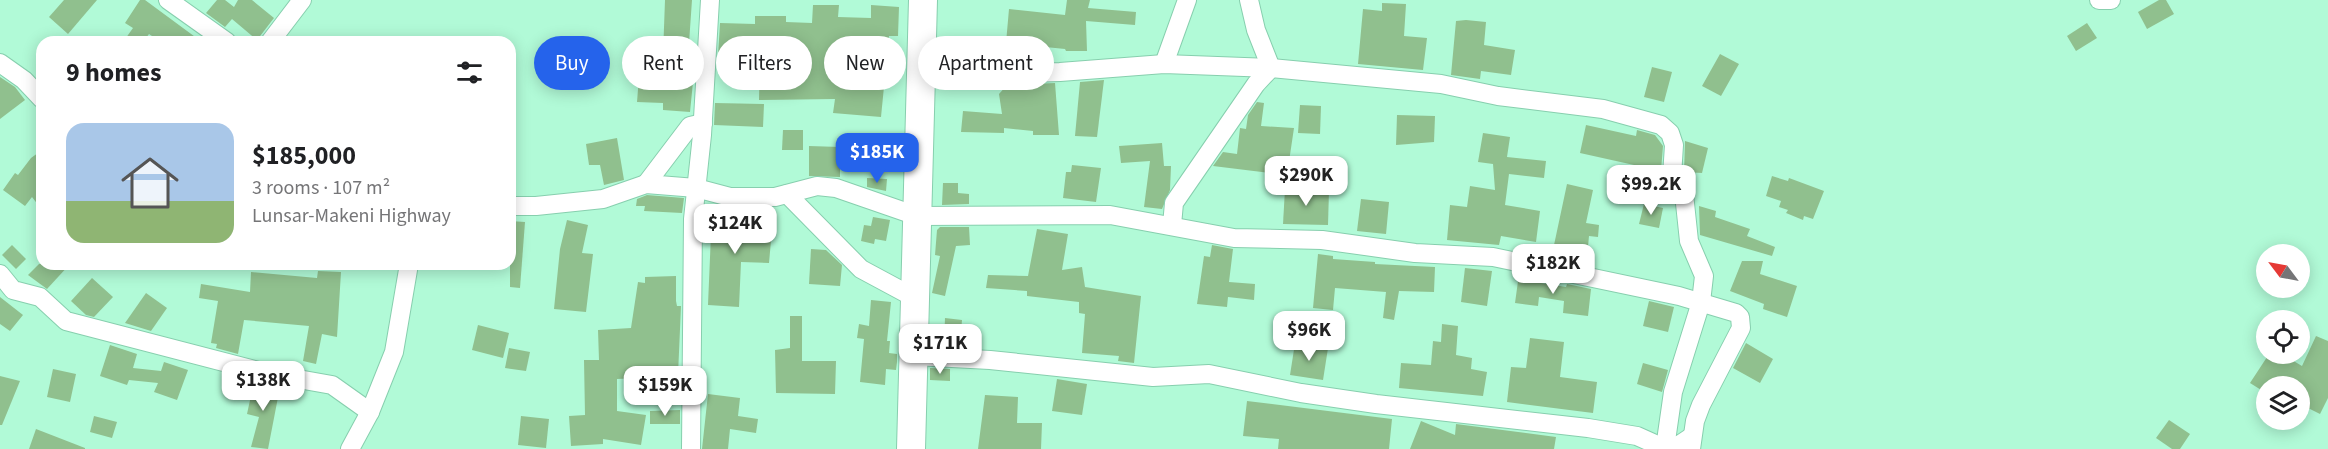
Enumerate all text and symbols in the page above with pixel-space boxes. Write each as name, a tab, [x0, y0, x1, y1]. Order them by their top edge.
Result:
chip: Buy	[534, 36, 610, 90]
chip: Rent	[622, 36, 704, 90]
chip: Filters	[716, 36, 812, 90]
chip: New	[824, 36, 906, 90]
chip: Apartment	[918, 36, 1054, 90]
text: 9 homes	[66, 54, 161, 91]
icon: filters	[453, 56, 486, 89]
pin: $185K	[835, 133, 919, 184]
text: $185,000	[252, 137, 356, 174]
text: $185K	[850, 138, 904, 166]
icon: home	[114, 147, 186, 219]
pin: $290K	[1264, 156, 1348, 207]
text: $290K	[1279, 161, 1333, 189]
pin: $99.2K	[1602, 165, 1700, 216]
text: $99.2K	[1621, 170, 1681, 198]
text: 3 rooms · 107 m²	[252, 174, 390, 202]
text: Lunsar-Makeni Highway	[252, 202, 451, 230]
pin: $124K	[693, 204, 777, 255]
text: $124K	[708, 209, 762, 237]
pin: $182K	[1511, 244, 1595, 295]
north arrow	[2256, 244, 2310, 298]
map controls	[2256, 244, 2310, 430]
text: $182K	[1526, 249, 1580, 277]
button: locate	[2256, 310, 2310, 364]
pin: $96K	[1273, 311, 1345, 362]
text: $96K	[1287, 316, 1331, 344]
pin: $171K	[898, 324, 982, 375]
text: $171K	[913, 329, 967, 357]
pin: $138K	[221, 361, 305, 412]
text: $138K	[236, 366, 290, 394]
pin: $159K	[623, 366, 707, 417]
text: $159K	[638, 371, 692, 399]
button: layers	[2256, 376, 2310, 430]

